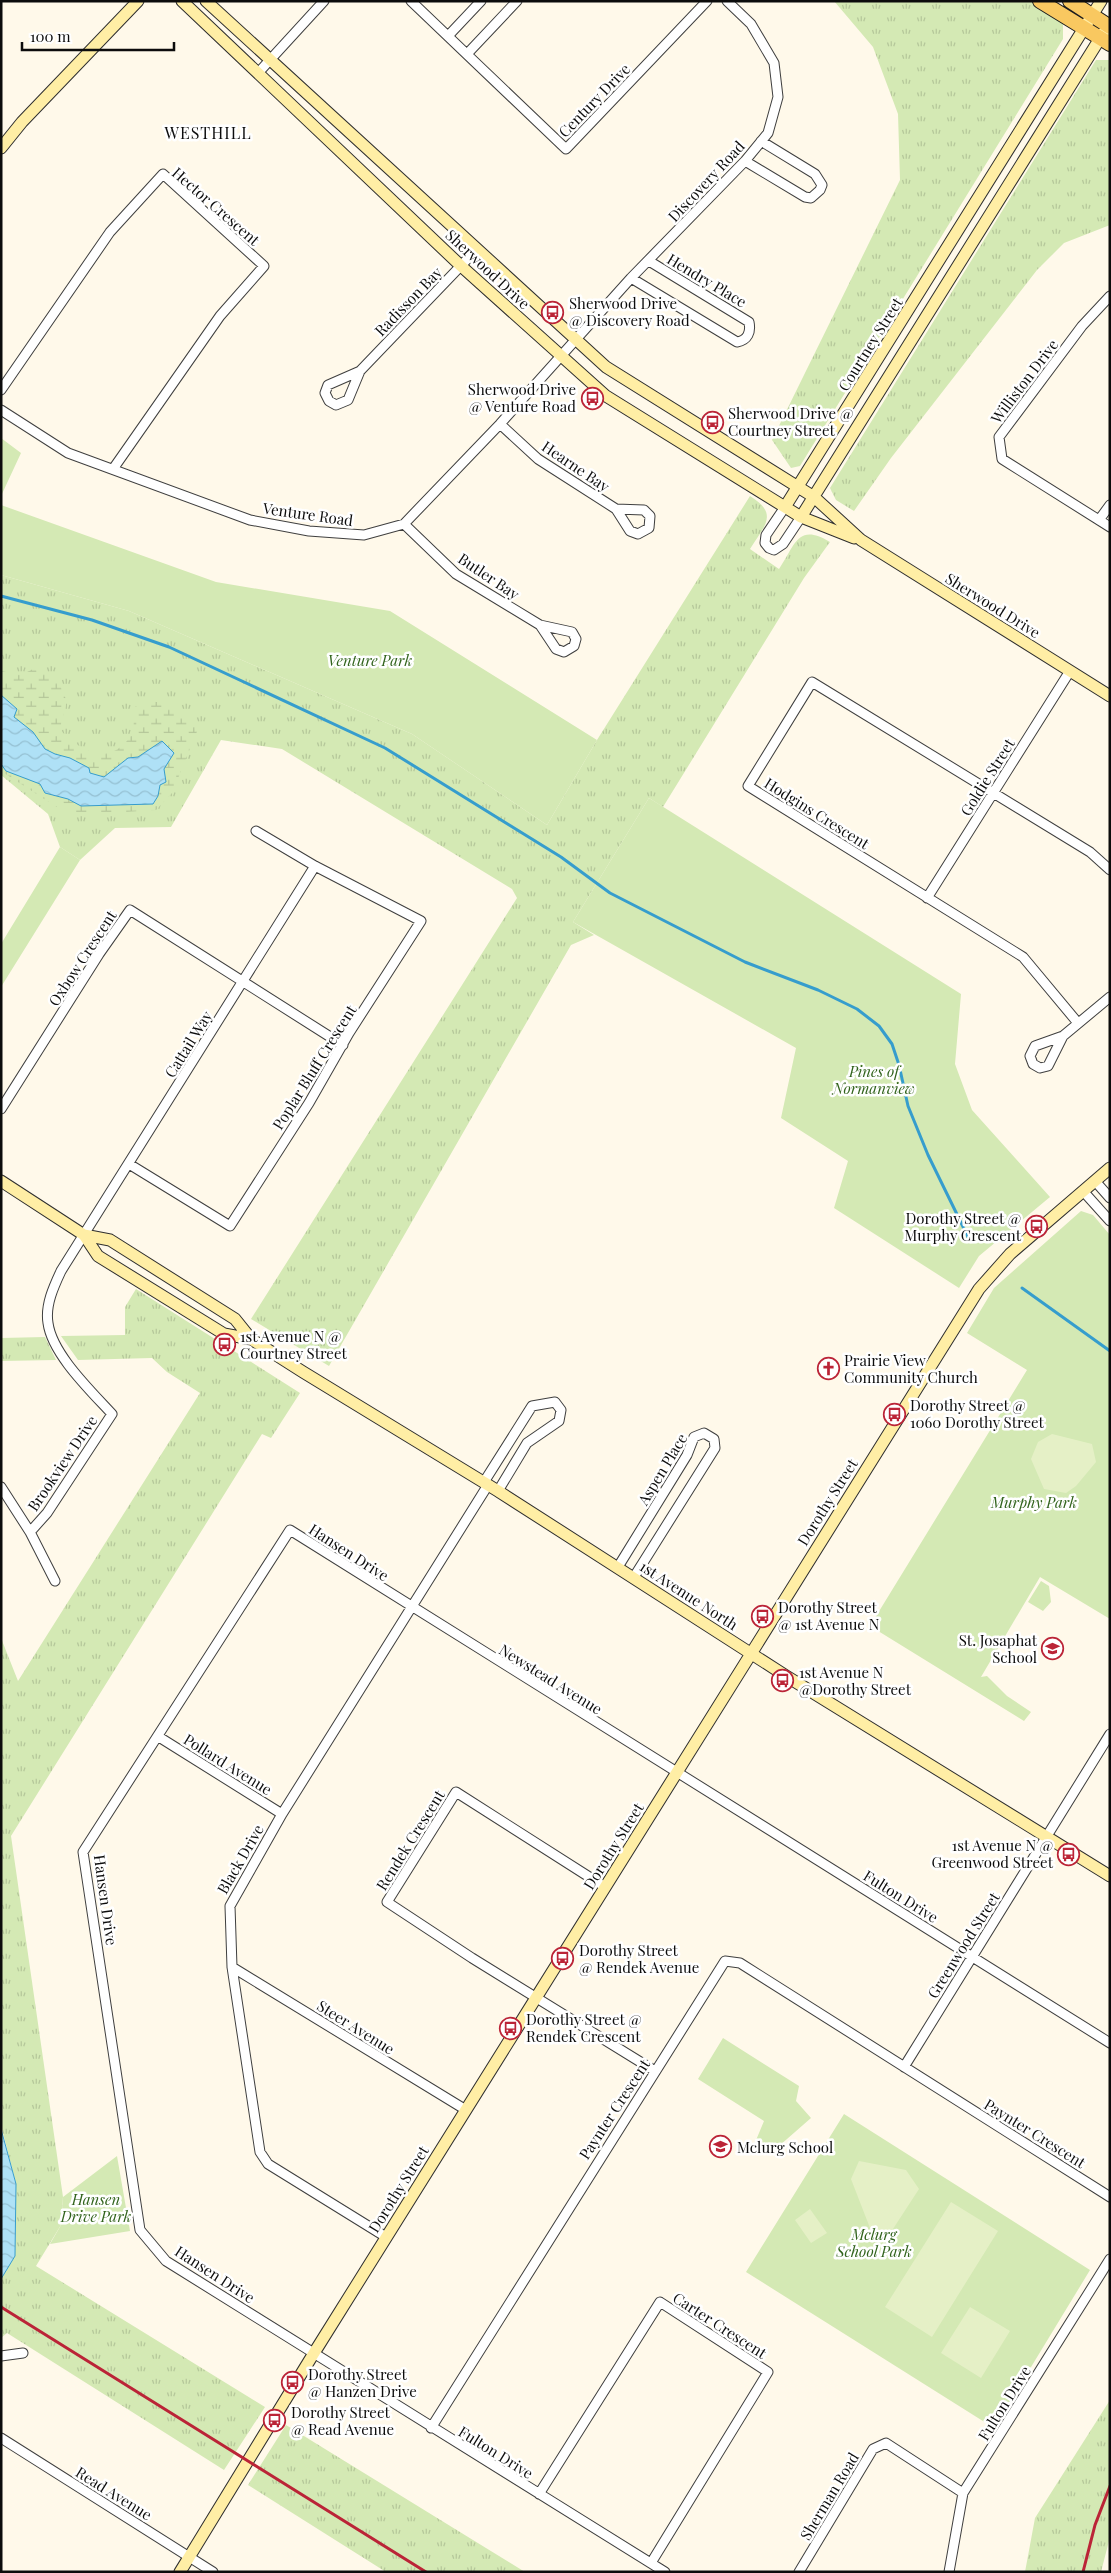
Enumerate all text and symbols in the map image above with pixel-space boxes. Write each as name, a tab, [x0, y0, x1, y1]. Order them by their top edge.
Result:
scale bar	[22, 20, 175, 52]
text: 100 m	[30, 26, 71, 46]
street label: Century Drive	[554, 59, 634, 141]
district label: WESTHILL	[163, 122, 252, 143]
street label: Discovery Road	[663, 136, 749, 226]
street label: Hector Crescent	[168, 162, 264, 250]
street label: Sherwood Drive	[442, 225, 534, 313]
street label: Hendry Place	[664, 248, 750, 312]
street label: Radisson Bay	[370, 262, 446, 340]
place label: Sherwood Drive @ Discovery Road	[569, 293, 690, 330]
street label: Courtney Street	[833, 293, 907, 395]
bus stop icon: Sherwood Drive @ Discovery Road	[541, 300, 565, 324]
street label: Williston Drive	[985, 335, 1062, 428]
place label: Sherwood Drive @ Venture Road	[468, 379, 576, 416]
bus stop icon: Sherwood Drive @ Venture Road	[580, 386, 604, 410]
place label: Sherwood Drive @ Courtney Street	[728, 403, 853, 440]
bus stop icon: Sherwood Drive @ Courtney Street	[700, 410, 724, 434]
street label: Hearne Bay	[538, 436, 614, 496]
street label: Venture Road	[261, 498, 355, 530]
street label: Butler Bay	[455, 548, 524, 604]
street label: Sherwood Drive	[942, 568, 1044, 642]
park label: Venture Park	[328, 650, 412, 670]
street label: Goldie Street	[955, 734, 1019, 819]
street label: Hodgins Crescent	[761, 773, 874, 854]
street label: Oxbow Crescent	[44, 906, 121, 1010]
street label: Poplar Bluff Crescent	[268, 1000, 361, 1133]
street label: Cattail Way	[160, 1007, 217, 1081]
park label: Pines of Normanview	[831, 1061, 915, 1098]
place label: Dorothy Street @ Murphy Crescent	[904, 1208, 1022, 1245]
bus stop icon: Dorothy Street @ Murphy Crescent	[1025, 1215, 1049, 1239]
place label: 1st Avenue N @ Courtney Street	[240, 1326, 348, 1363]
bus stop icon: 1st Avenue N @ Courtney Street	[212, 1333, 236, 1357]
place label: Prairie View Community Church	[844, 1350, 978, 1387]
church icon: Prairie View Community Church	[816, 1357, 840, 1381]
place label: Dorothy Street @ 1060 Dorothy Street	[910, 1395, 1045, 1432]
bus stop icon: Dorothy Street @ 1060 Dorothy Street	[882, 1402, 906, 1426]
street label: Brookview Drive	[23, 1411, 101, 1515]
street label: Aspen Place	[632, 1429, 691, 1509]
street label: Dorothy Street	[792, 1454, 862, 1549]
park label: Murphy Park	[990, 1492, 1077, 1512]
street label: Hansen Drive	[305, 1519, 393, 1585]
street label: 1st Avenue North	[636, 1556, 742, 1634]
place label: Dorothy Street @ 1st Avenue N	[778, 1597, 880, 1634]
bus stop icon: Dorothy Street @ 1st Avenue N	[750, 1604, 774, 1628]
place label: St. Josaphat School	[959, 1630, 1038, 1667]
school or university icon: St. Josaphat School	[1041, 1637, 1065, 1661]
street label: Newstead Avenue	[496, 1639, 606, 1719]
place label: 1st Avenue N @Dorothy Street	[799, 1662, 912, 1699]
bus stop icon: 1st Avenue N @Dorothy Street	[771, 1669, 795, 1693]
street label: Pollard Avenue	[180, 1729, 276, 1799]
street label: Rendek Crescent	[371, 1786, 449, 1894]
street label: Dorothy Street	[578, 1798, 648, 1893]
street label: Black Drive	[212, 1821, 268, 1897]
place label: 1st Avenue N @ Greenwood Street	[931, 1835, 1054, 1872]
bus stop icon: 1st Avenue N @ Greenwood Street	[1057, 1842, 1081, 1866]
street label: Hansen Drive	[90, 1853, 122, 1947]
street label: Fulton Drive	[860, 1865, 942, 1927]
street label: Greenwood Street	[922, 1888, 1004, 2002]
place label: Dorothy Street @ Rendek Avenue	[579, 1940, 699, 1977]
bus stop icon: Dorothy Street @ Rendek Avenue	[551, 1947, 575, 1971]
street label: Steer Avenue	[314, 1995, 398, 2059]
place label: Dorothy Street @ Rendek Crescent	[526, 2009, 642, 2046]
bus stop icon: Dorothy Street @ Rendek Crescent	[498, 2016, 522, 2040]
street label: Paynter Crescent	[574, 2054, 654, 2163]
street label: Paynter Crescent	[981, 2094, 1090, 2172]
school or university icon: Mclurg School	[709, 2135, 733, 2159]
place label: Mclurg School	[737, 2137, 833, 2157]
street label: Dorothy Street	[363, 2141, 433, 2236]
park label: Hansen Drive Park	[60, 2189, 132, 2226]
park label: Mclurg School Park	[835, 2224, 912, 2261]
street label: Hansen Drive	[171, 2241, 259, 2307]
street label: Carter Crescent	[669, 2287, 771, 2363]
street label: Fulton Drive	[973, 2362, 1035, 2444]
place label: Dorothy Street @ Hanzen Drive	[308, 2364, 417, 2401]
bus stop icon: Dorothy Street @ Hanzen Drive	[280, 2371, 304, 2395]
place label: Dorothy Street @ Read Avenue	[291, 2402, 394, 2439]
bus stop icon: Dorothy Street @ Read Avenue	[263, 2409, 287, 2433]
street label: Fulton Drive	[455, 2421, 537, 2483]
street label: Sherman Road	[795, 2448, 863, 2543]
street label: Read Avenue	[72, 2462, 156, 2524]

